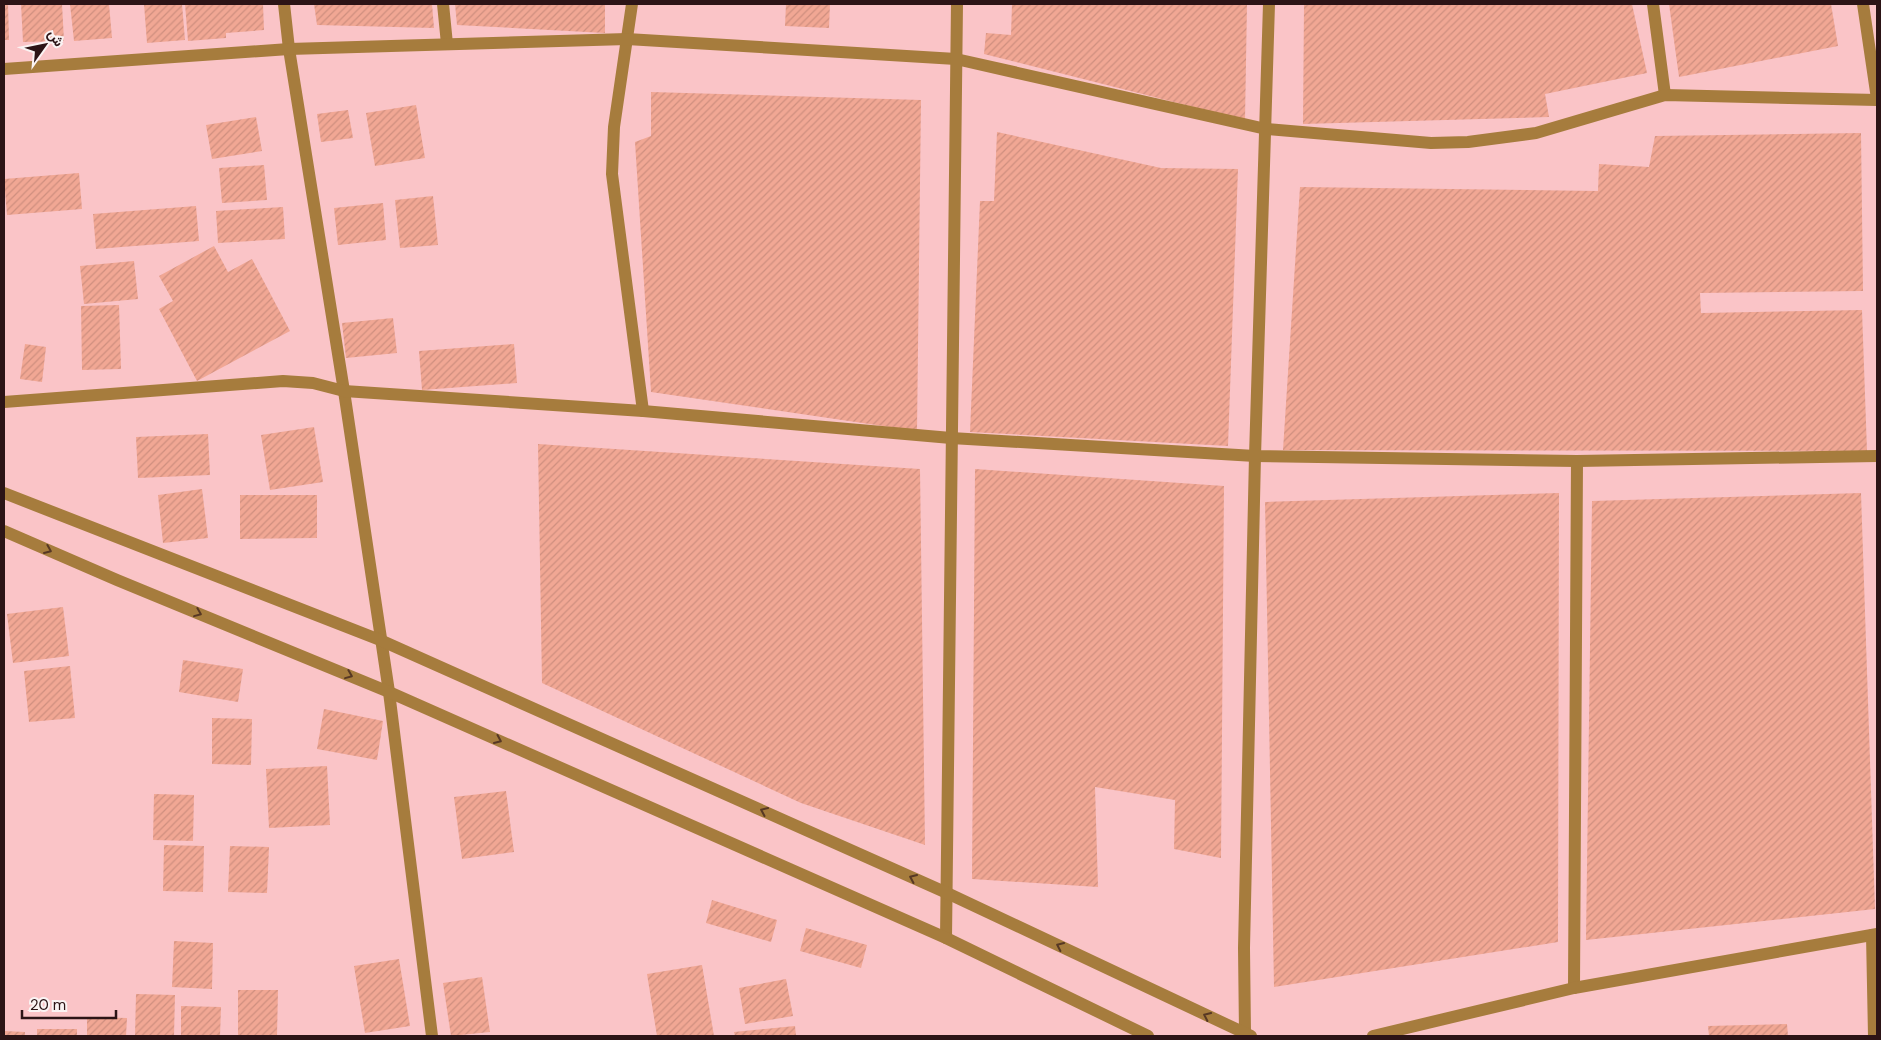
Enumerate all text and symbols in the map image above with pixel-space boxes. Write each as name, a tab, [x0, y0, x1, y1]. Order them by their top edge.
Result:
north arrow	[20, 20, 70, 70]
text: ش	[44, 26, 68, 50]
one-way arrow	[43, 544, 52, 555]
one-way arrow	[193, 607, 202, 618]
one-way arrow	[344, 669, 352, 679]
one-way arrow	[493, 733, 502, 744]
one-way arrow	[760, 807, 769, 818]
one-way arrow	[909, 873, 918, 884]
one-way arrow	[1056, 942, 1065, 953]
scale bar	[22, 988, 116, 1020]
text: 20 m	[30, 995, 66, 1015]
one-way arrow	[1203, 1011, 1212, 1022]

